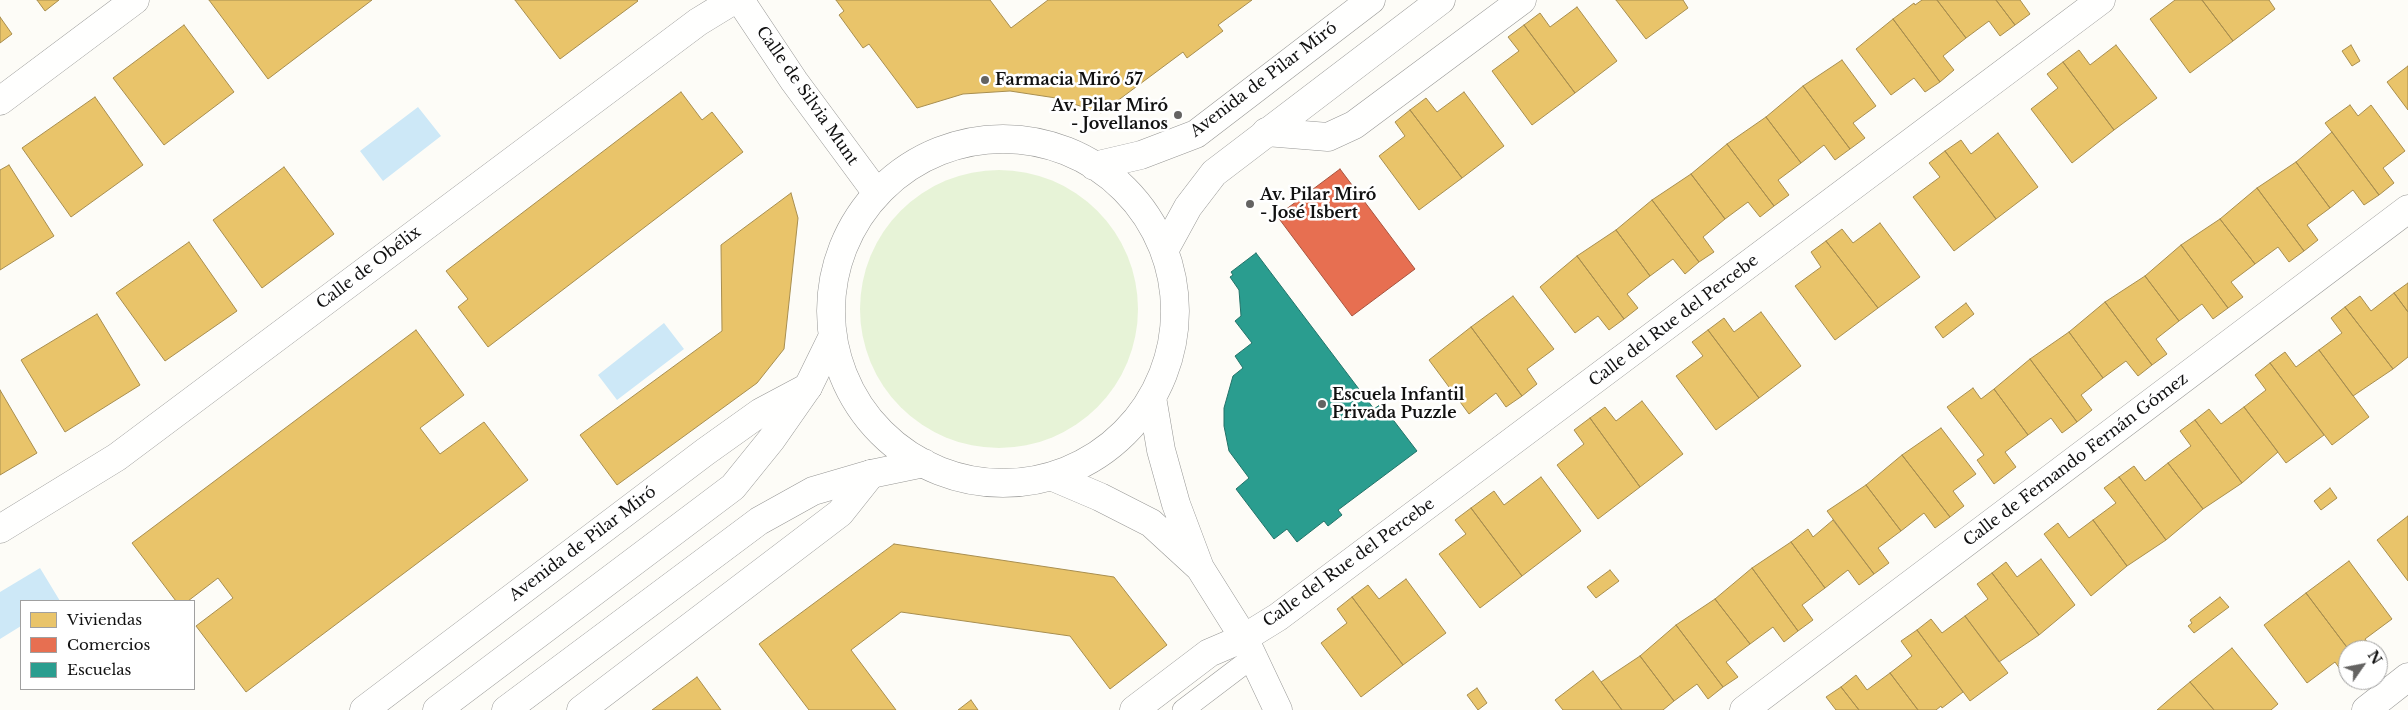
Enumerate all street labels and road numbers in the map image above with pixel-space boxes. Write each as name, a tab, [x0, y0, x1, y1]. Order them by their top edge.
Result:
street label: Avenida de Pilar Miró	[1187, 19, 1341, 141]
street label: Calle de Silvia Munt	[752, 23, 862, 169]
street label: Calle de Obélix	[313, 223, 425, 313]
street label: Calle del Rue del Percebe	[1586, 251, 1762, 391]
street label: Calle de Fernando Fernán Gómez	[1960, 369, 2192, 551]
street label: Avenida de Pilar Miró	[506, 483, 660, 605]
street label: Calle del Rue del Percebe	[1260, 494, 1438, 632]

